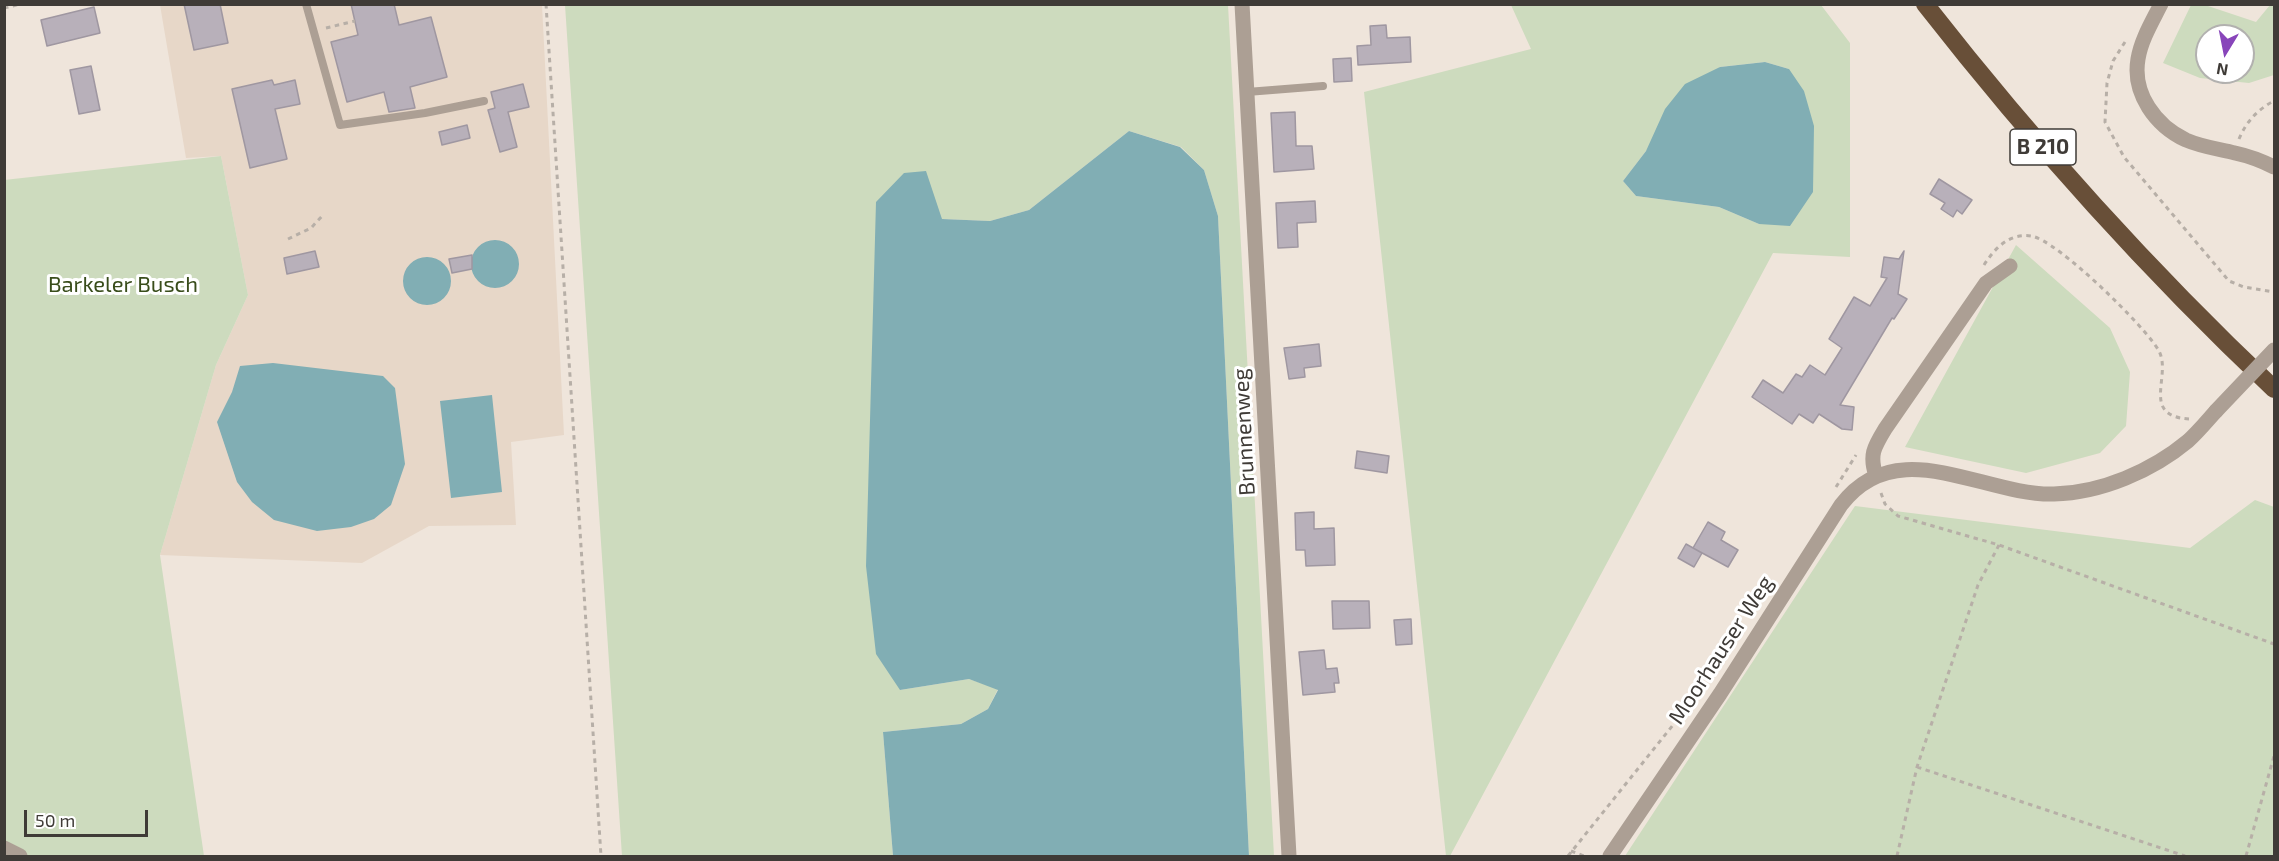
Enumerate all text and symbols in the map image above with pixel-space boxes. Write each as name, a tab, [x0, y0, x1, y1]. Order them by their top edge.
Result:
north arrow	[2195, 24, 2255, 84]
text: N	[2215, 60, 2229, 81]
road number: B 210	[2010, 129, 2076, 165]
park label: Barkeler Busch	[48, 272, 198, 298]
street label: Brunnenweg	[1227, 368, 1261, 496]
street label: Moorhauser Weg	[1663, 571, 1779, 729]
scale bar	[27, 798, 152, 836]
text: 50 m	[35, 809, 75, 831]

